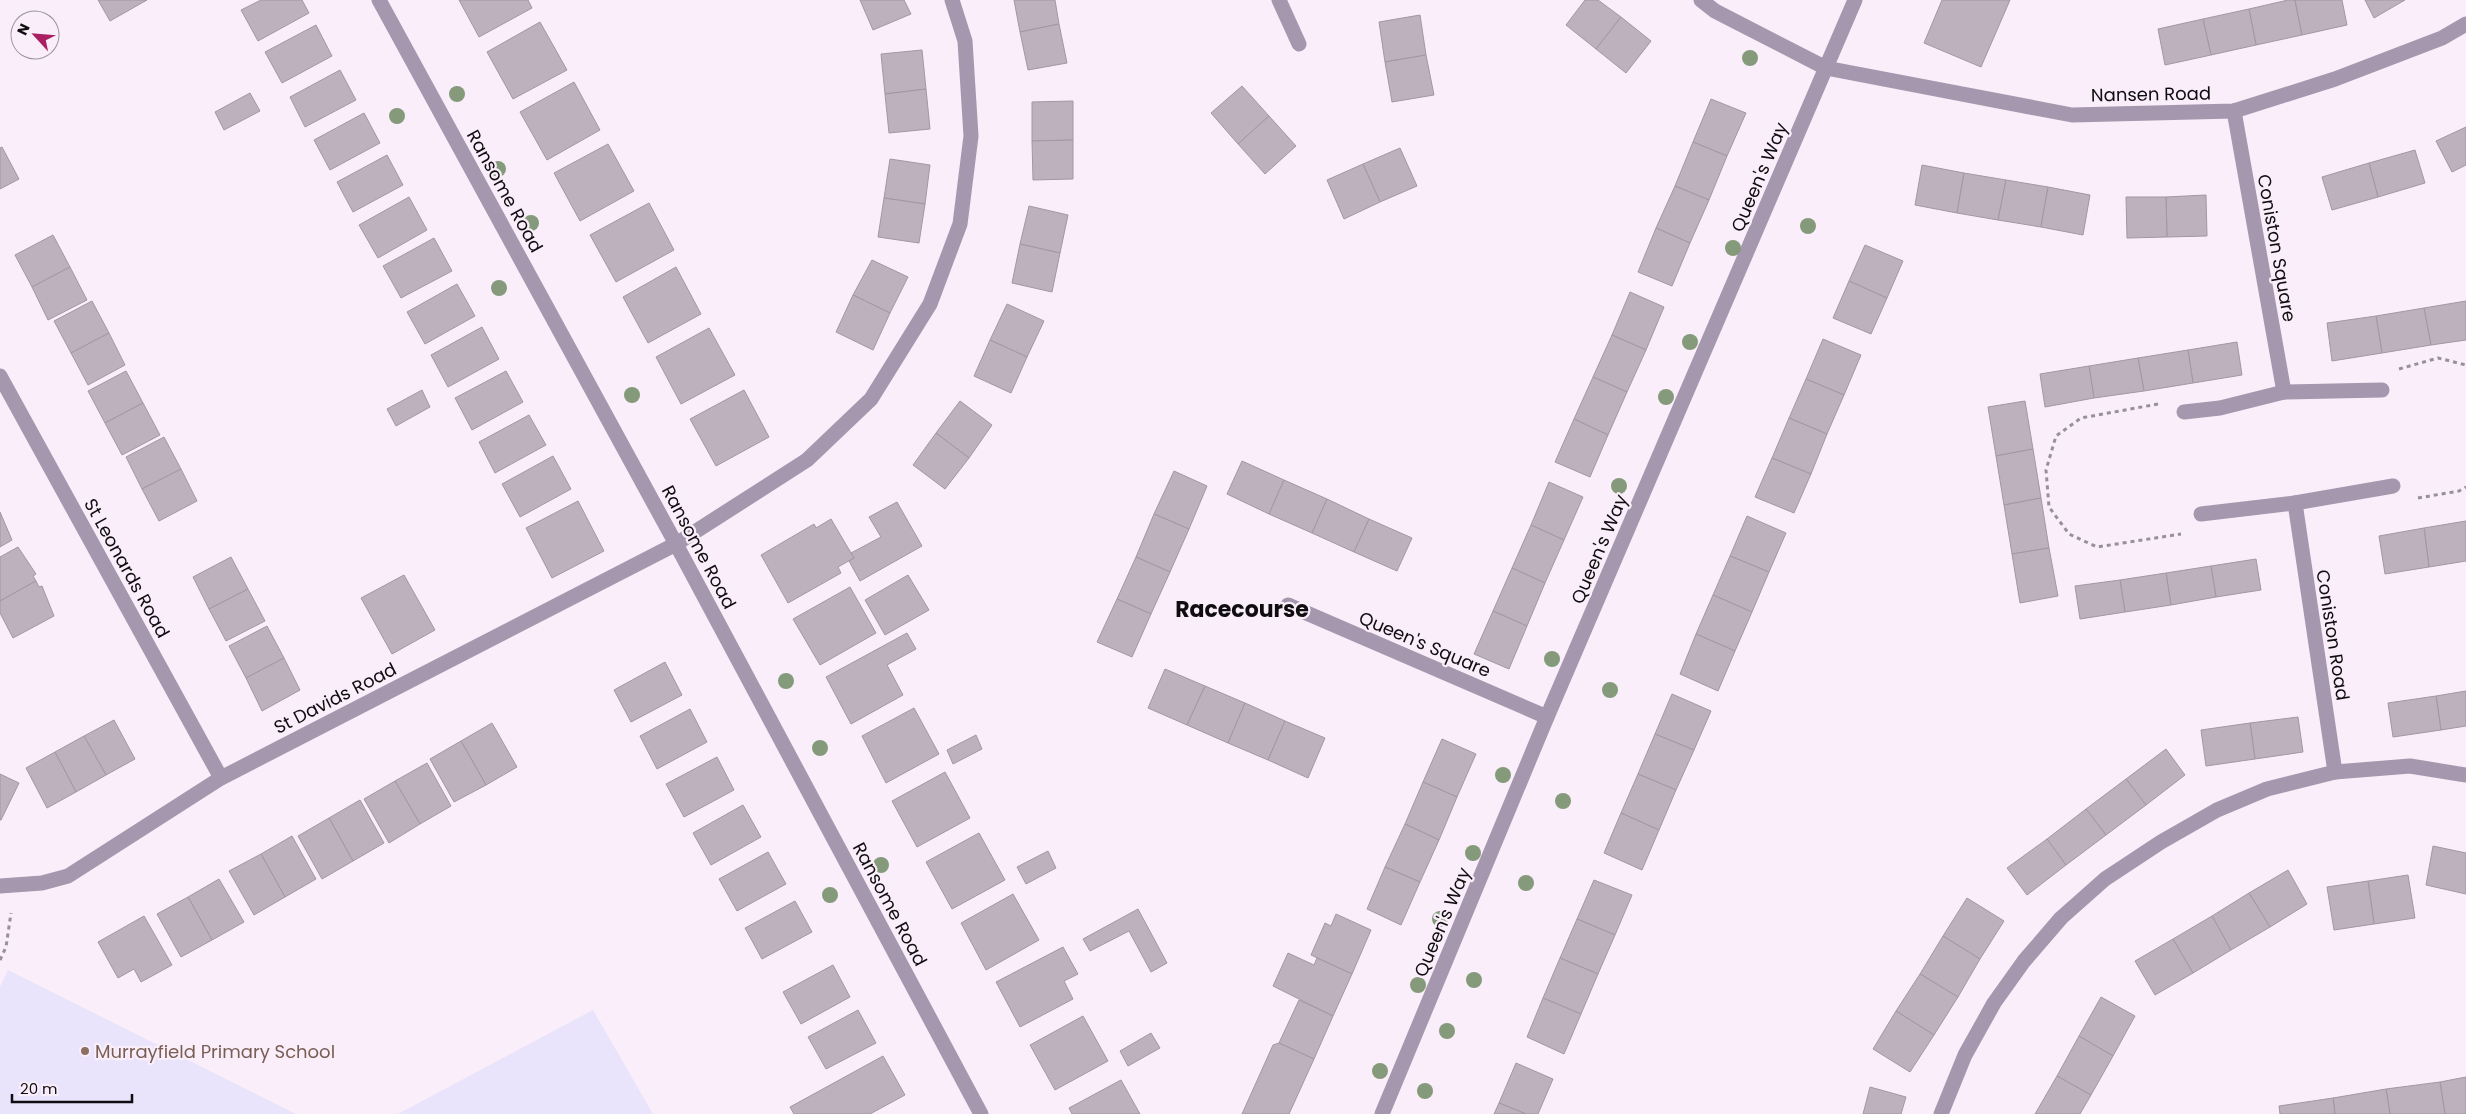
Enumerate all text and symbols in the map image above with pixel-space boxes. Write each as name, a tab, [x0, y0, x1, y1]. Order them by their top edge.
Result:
north arrow	[10, 10, 60, 60]
text: N	[12, 20, 35, 38]
street label: Nansen Road	[2091, 80, 2211, 108]
street label: Queen's Way	[1725, 119, 1793, 235]
street label: Ransome Road	[461, 125, 549, 257]
street label: Coniston Square	[2252, 172, 2302, 324]
street label: Ransome Road	[656, 481, 742, 613]
street label: Queen's Way	[1565, 491, 1633, 607]
street label: St Leonards Road	[78, 494, 176, 642]
street label: Coniston Road	[2310, 568, 2356, 702]
district label: Racecourse	[1175, 594, 1309, 625]
street label: Queen's Square	[1355, 605, 1495, 683]
street label: St Davids Road	[269, 656, 401, 740]
street label: Ransome Road	[847, 838, 933, 970]
street label: Queen's Way	[1408, 864, 1476, 980]
place label: Murrayfield Primary School	[95, 1039, 335, 1064]
marker: Murrayfield Primary School	[79, 1045, 91, 1057]
scale bar	[12, 1072, 132, 1104]
text: 20 m	[20, 1078, 58, 1099]

